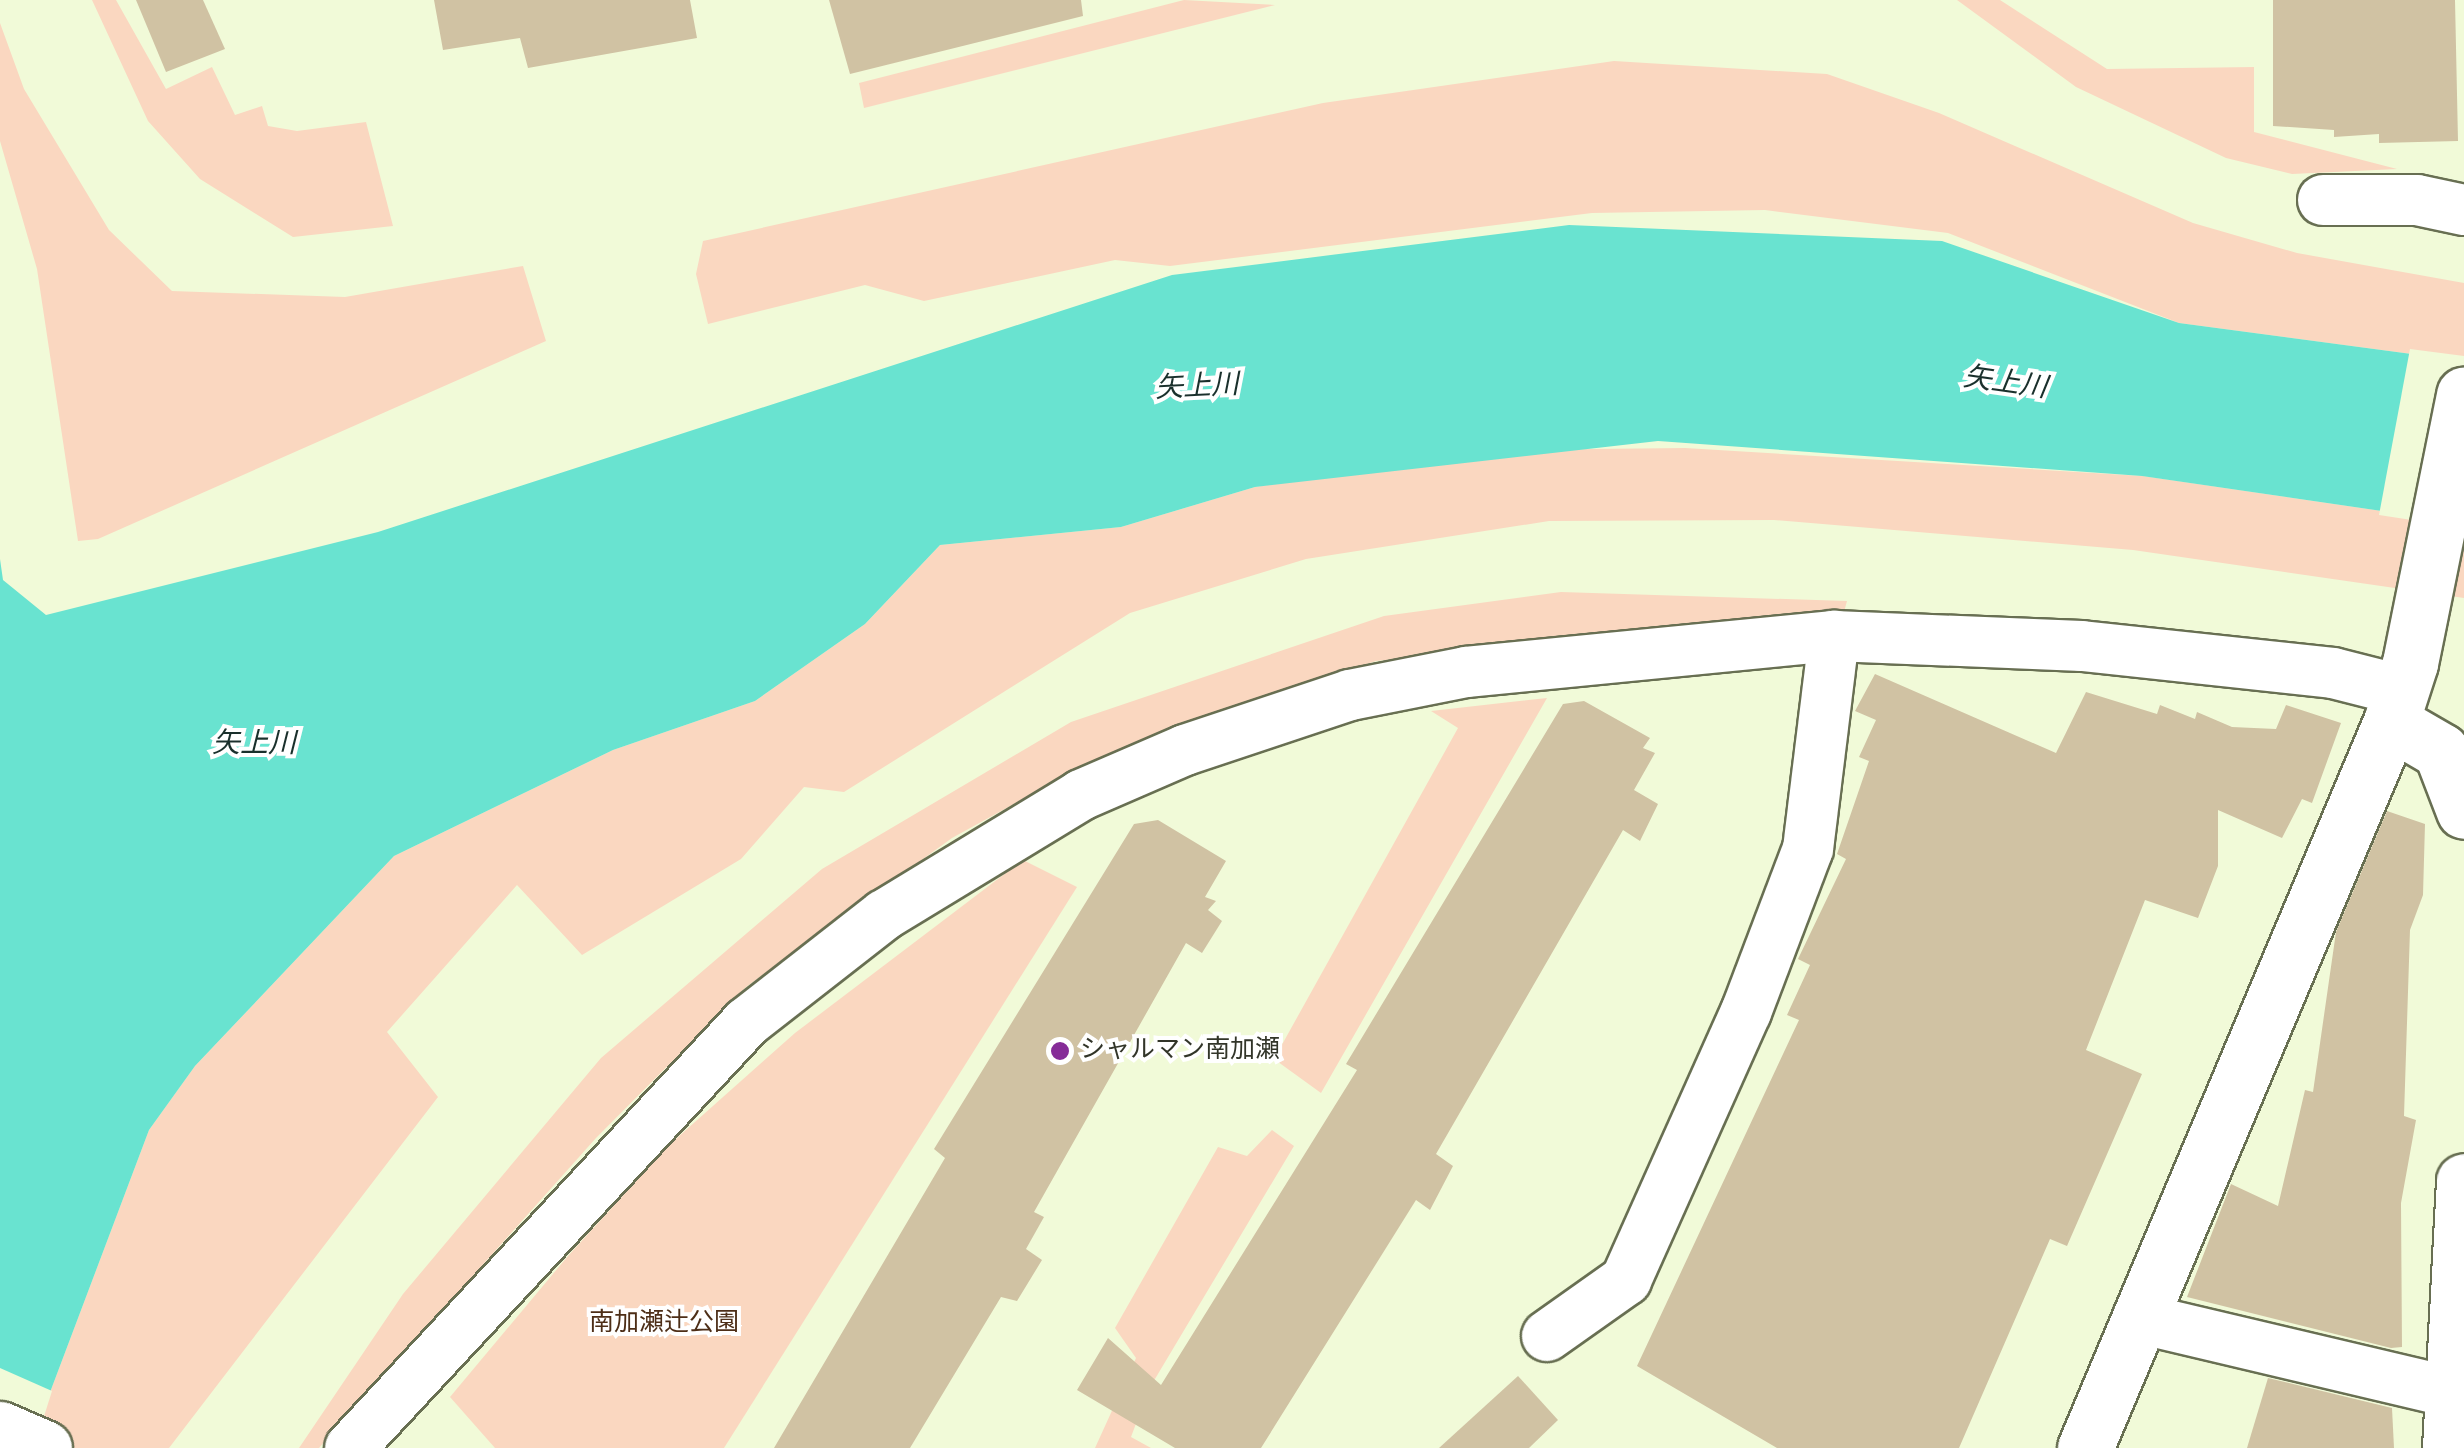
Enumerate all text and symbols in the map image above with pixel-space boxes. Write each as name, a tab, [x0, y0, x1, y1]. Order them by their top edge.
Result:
water label: 矢上川	[1961, 362, 2049, 406]
water label: 矢上川	[1154, 369, 1240, 407]
water label: 矢上川	[212, 728, 296, 762]
place label: シャルマン南加瀬	[1080, 1036, 1280, 1066]
marker: シャルマン南加瀬	[1049, 1040, 1071, 1062]
park label: 南加瀬辻公園	[589, 1309, 739, 1339]

